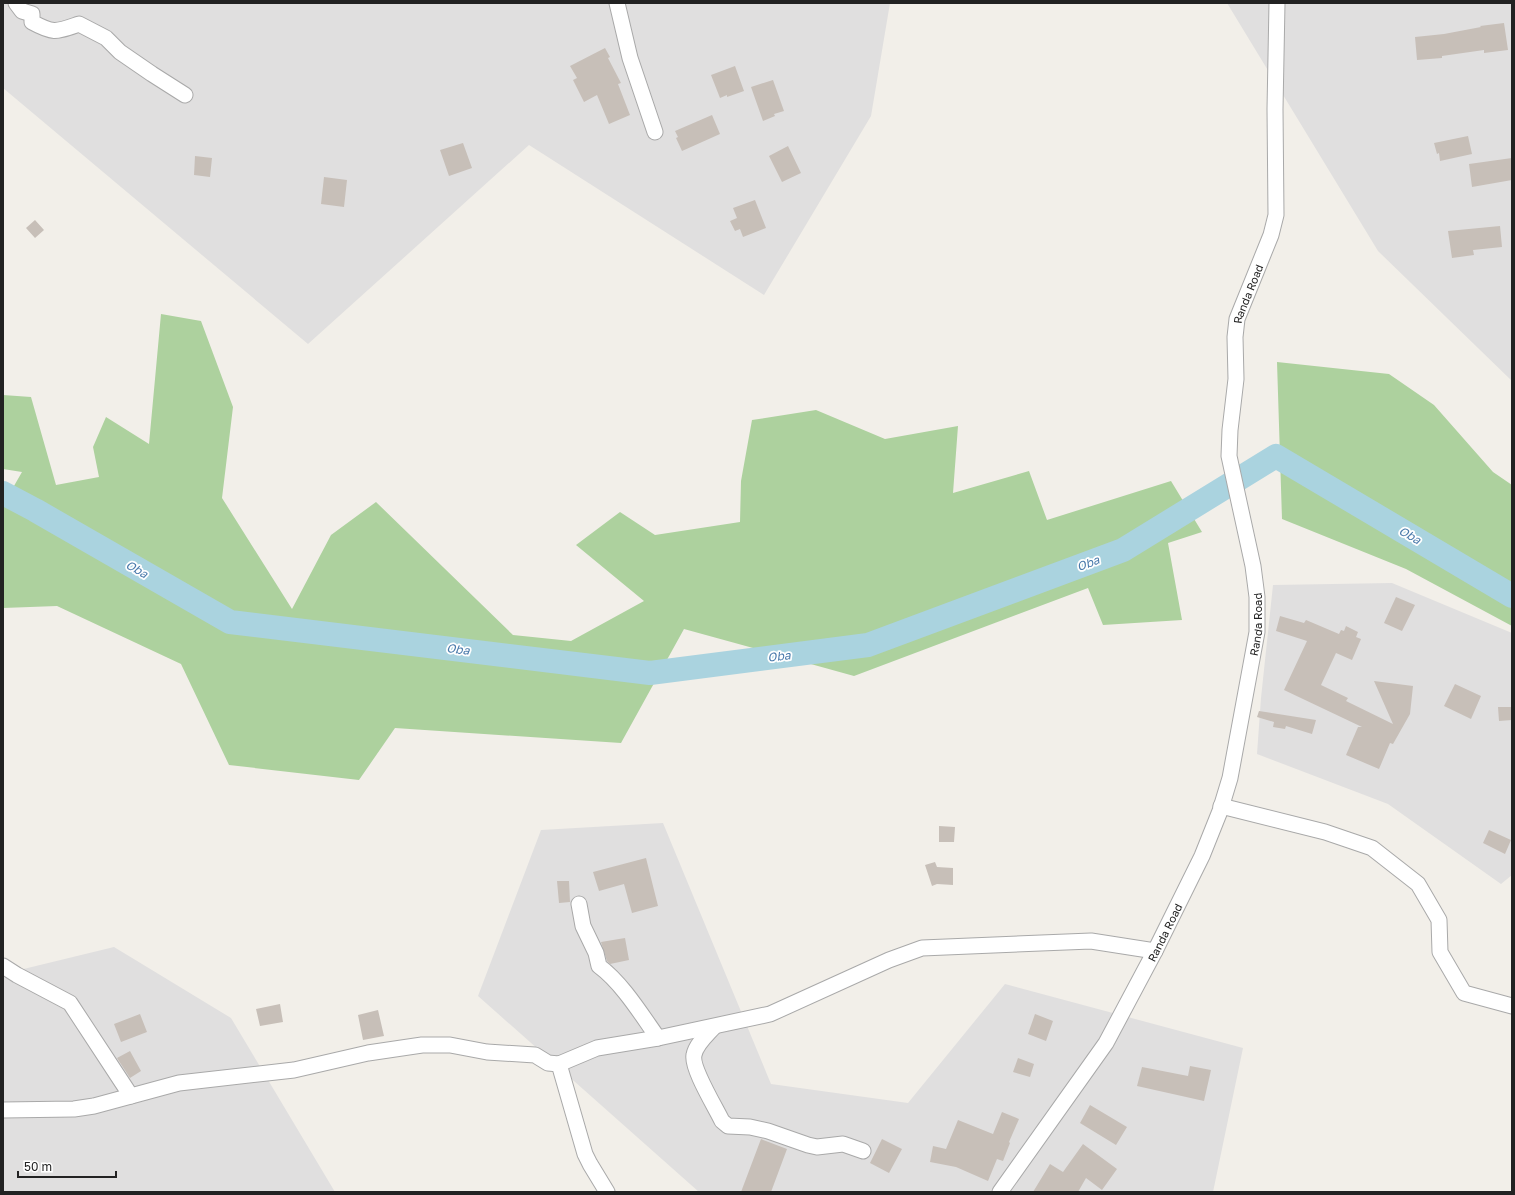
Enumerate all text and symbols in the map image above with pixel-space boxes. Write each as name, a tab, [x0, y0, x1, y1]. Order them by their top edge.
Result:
street label: Randa Road	[1230, 262, 1265, 324]
water label: Oba	[1396, 523, 1425, 548]
water label: Oba	[1075, 551, 1103, 574]
water label: Oba	[123, 557, 152, 582]
street label: Randa Road	[1246, 592, 1264, 657]
water label: Oba	[446, 640, 472, 658]
water label: Oba	[767, 647, 793, 665]
street label: Randa Road	[1144, 901, 1184, 963]
scale bar	[18, 1153, 116, 1179]
text: 50 m	[24, 1159, 52, 1174]

